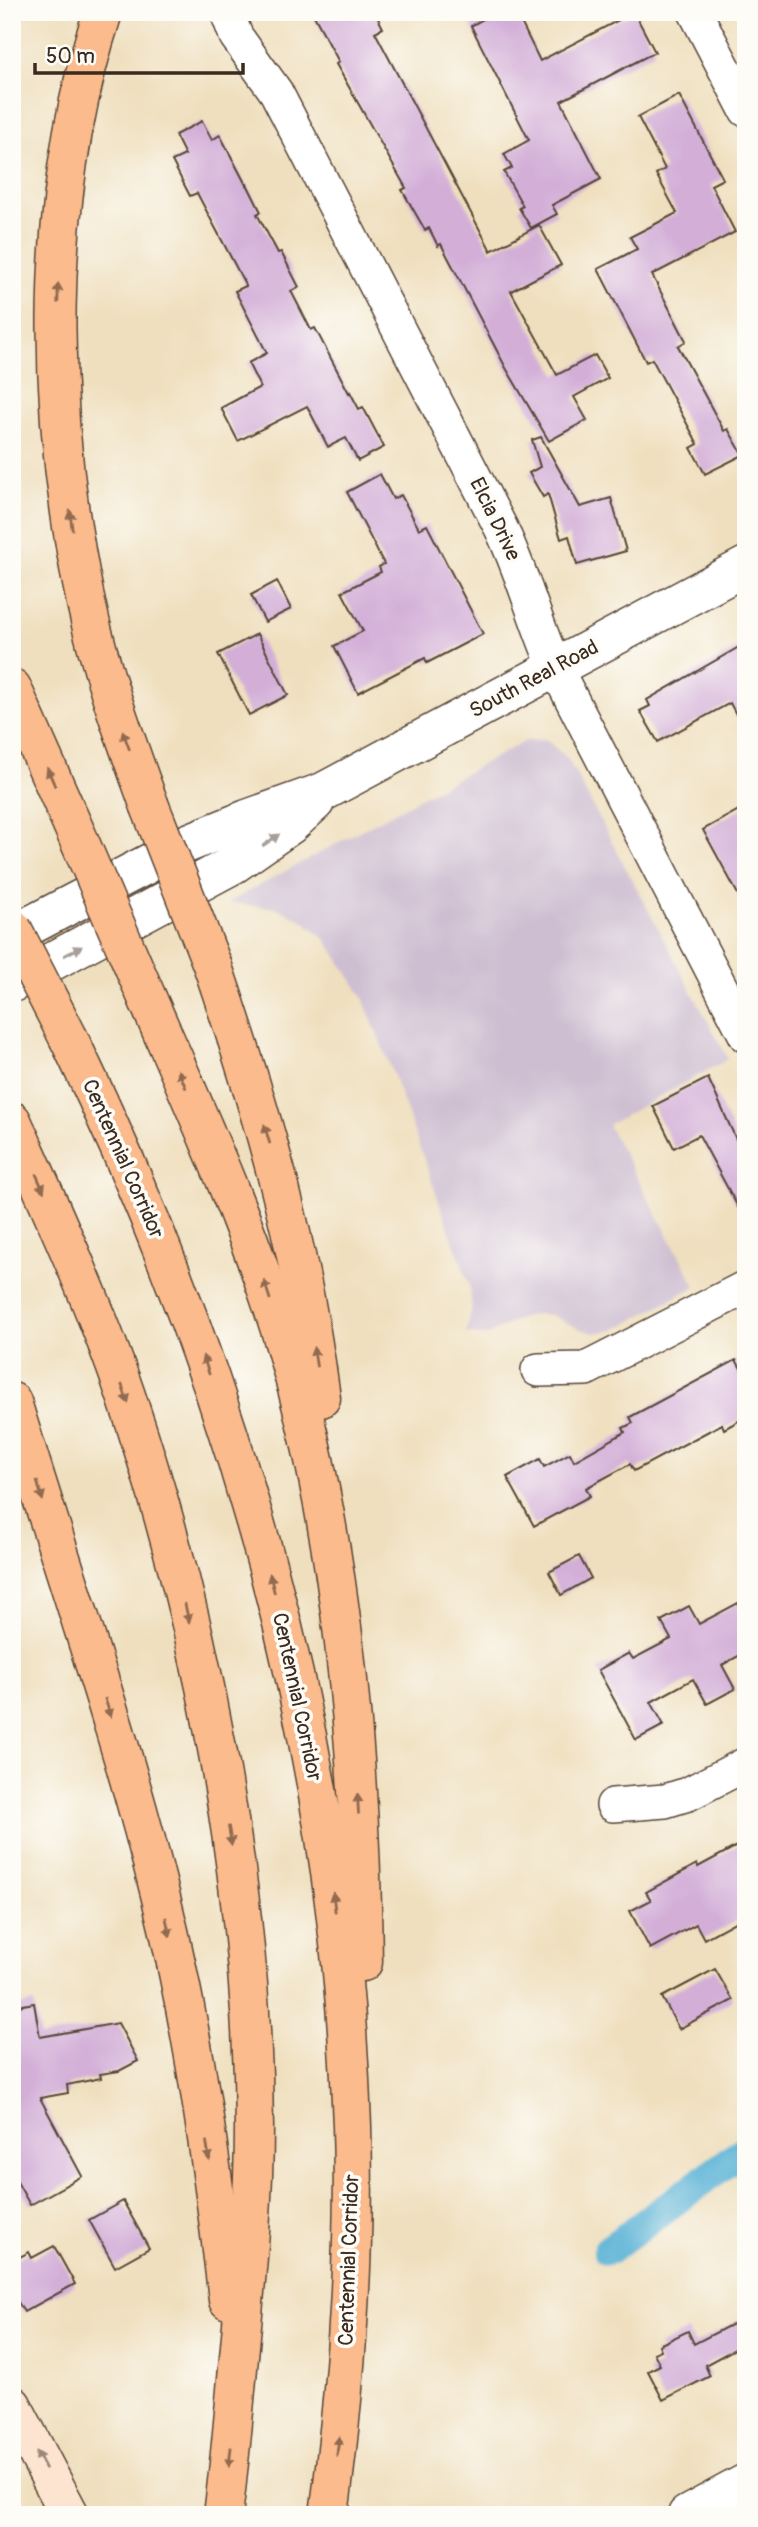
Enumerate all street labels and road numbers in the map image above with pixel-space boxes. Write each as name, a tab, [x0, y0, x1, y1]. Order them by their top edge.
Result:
street label: Elcia Drive	[463, 473, 527, 566]
street label: South Real Road	[465, 634, 603, 724]
street label: Centennial Corridor	[76, 1075, 170, 1243]
street label: Centennial Corridor	[266, 1610, 328, 1784]
street label: Centennial Corridor	[333, 2173, 366, 2346]

